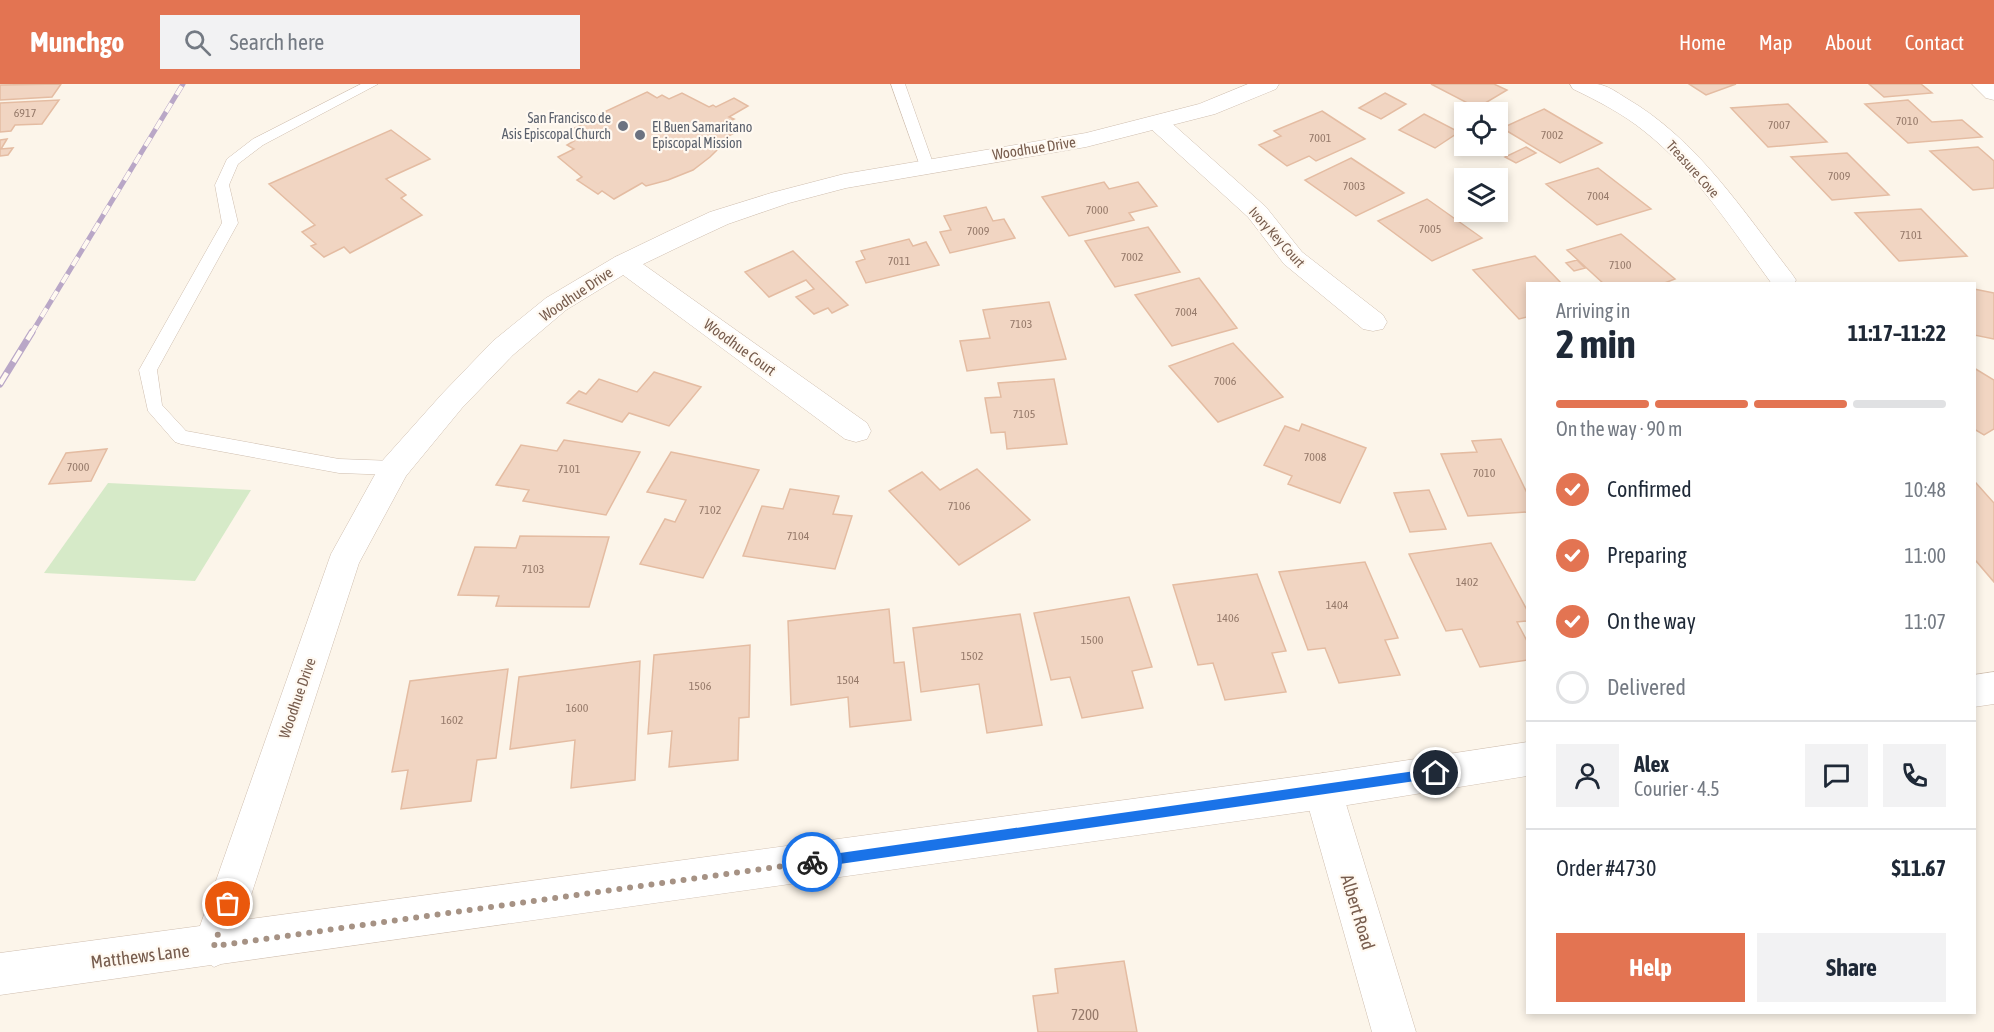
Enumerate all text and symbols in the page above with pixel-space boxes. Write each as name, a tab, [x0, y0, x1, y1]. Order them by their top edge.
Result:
search box	[160, 15, 580, 69]
text: Munchgo	[30, 26, 124, 58]
icon: search	[181, 26, 214, 59]
text: Search here	[229, 29, 324, 55]
text: Home	[1679, 30, 1726, 54]
text: Map	[1759, 30, 1793, 54]
text: About	[1826, 30, 1872, 54]
text: Contact	[1905, 30, 1964, 54]
map controls	[1454, 102, 1508, 222]
button: locate	[1454, 102, 1508, 156]
house number: 6917	[14, 106, 37, 120]
place label: San Francisco de Asis Episcopal Church	[502, 110, 611, 142]
house number: 7010	[1896, 114, 1919, 128]
house number: 7007	[1768, 118, 1791, 132]
marker: San Francisco de Asis Episcopal Church	[616, 119, 630, 133]
place label: El Buen Samaritano Episcopal Mission	[652, 119, 752, 151]
marker: El Buen Samaritano Episcopal Mission	[633, 128, 647, 142]
house number: 7002	[1541, 128, 1563, 142]
house number: 7001	[1309, 131, 1332, 145]
street label: Woodhue Drive	[991, 133, 1077, 163]
street label: Treasure Cove	[1663, 137, 1723, 201]
button: layers	[1454, 168, 1508, 222]
house number: 7009	[1828, 169, 1851, 183]
house number: 7003	[1343, 179, 1365, 193]
house number: 7004	[1587, 189, 1610, 203]
house number: 7000	[1086, 203, 1109, 217]
street label: Ivory Key Court	[1246, 204, 1308, 270]
house number: 7005	[1419, 222, 1441, 236]
house number: 7009	[967, 224, 990, 238]
house number: 7101	[1900, 228, 1923, 242]
house number: 7002	[1121, 250, 1143, 264]
house number: 7011	[888, 254, 911, 268]
house number: 7100	[1609, 258, 1632, 272]
street label: Woodhue Drive	[536, 263, 616, 325]
text: Arriving in	[1556, 299, 1630, 322]
house number: 7004	[1175, 305, 1198, 319]
street label: Woodhue Court	[701, 315, 779, 379]
house number: 7103	[1010, 317, 1032, 331]
text: 11:17–11:22	[1848, 320, 1946, 346]
text: 2 min	[1556, 322, 1636, 366]
house number: 7006	[1214, 374, 1237, 388]
house number: 7105	[1013, 407, 1035, 421]
text: On the way · 90 m	[1556, 417, 1682, 440]
house number: 7008	[1304, 450, 1327, 464]
house number: 7000	[67, 460, 90, 474]
house number: 7101	[558, 462, 581, 476]
house number: 7010	[1473, 466, 1496, 480]
icon: check	[1556, 473, 1589, 506]
text: Confirmed	[1607, 476, 1692, 502]
text: 10:48	[1904, 478, 1946, 501]
house number: 7106	[948, 499, 971, 513]
house number: 7102	[699, 503, 721, 517]
house number: 7104	[787, 529, 810, 543]
icon: check	[1556, 539, 1589, 572]
text: Preparing	[1607, 542, 1687, 568]
text: 11:00	[1904, 544, 1946, 567]
house number: 7103	[522, 562, 544, 576]
house number: 1402	[1456, 575, 1478, 589]
house number: 1404	[1326, 598, 1349, 612]
icon: check	[1556, 605, 1589, 638]
text: On the way	[1607, 608, 1696, 634]
text: 11:07	[1904, 610, 1946, 633]
house number: 1406	[1217, 611, 1240, 625]
house number: 1500	[1081, 633, 1104, 647]
house number: 1502	[961, 649, 983, 663]
street label: Woodhue Drive	[275, 655, 319, 741]
house number: 1504	[837, 673, 860, 687]
text: Delivered	[1607, 674, 1686, 700]
house number: 1506	[689, 679, 712, 693]
house number: 1600	[566, 701, 589, 715]
house number: 1602	[441, 713, 463, 727]
button: person	[1556, 744, 1619, 807]
button: chat	[1805, 744, 1868, 807]
button: phone	[1883, 744, 1946, 807]
pin	[1410, 747, 1461, 798]
text: Alex	[1634, 751, 1669, 777]
icon: home	[1419, 756, 1452, 789]
text: Courier · 4.5	[1634, 777, 1720, 800]
courier	[782, 832, 842, 892]
icon: bike	[796, 846, 829, 879]
text: Order #4730	[1556, 855, 1656, 881]
text: $11.67	[1891, 855, 1946, 881]
street label: Albert Road	[1337, 872, 1379, 952]
pin	[202, 878, 253, 929]
icon: bag	[211, 887, 244, 920]
button: Help	[1556, 933, 1745, 1002]
button: Share	[1757, 933, 1946, 1002]
street label: Matthews Lane	[89, 940, 191, 972]
house number: 7200	[1071, 1006, 1099, 1023]

